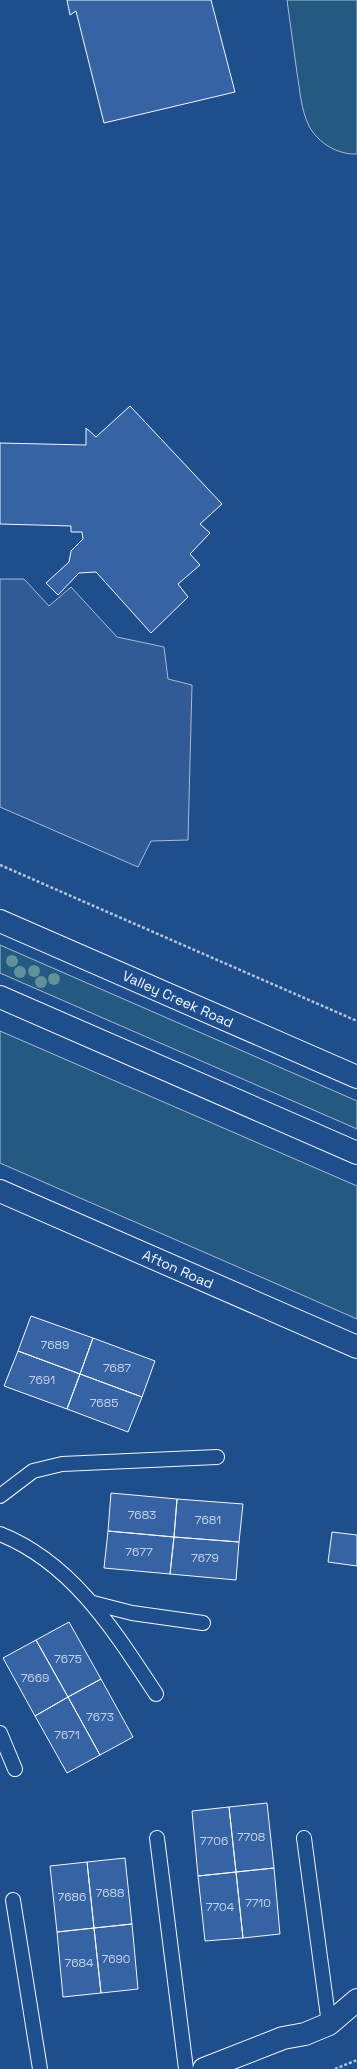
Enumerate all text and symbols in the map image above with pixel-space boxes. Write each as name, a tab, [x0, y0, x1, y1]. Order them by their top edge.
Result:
street label: Valley Creek Road	[120, 966, 236, 1032]
street label: Afton Road	[140, 1245, 216, 1293]
house number: 7689	[41, 1337, 69, 1353]
house number: 7687	[103, 1360, 131, 1376]
house number: 7691	[29, 1372, 55, 1388]
house number: 7685	[90, 1395, 118, 1411]
house number: 7683	[128, 1507, 156, 1523]
house number: 7681	[195, 1512, 221, 1528]
house number: 7677	[125, 1544, 153, 1560]
house number: 7679	[191, 1550, 219, 1566]
house number: 7675	[54, 1651, 82, 1667]
house number: 7669	[21, 1670, 49, 1686]
house number: 7673	[86, 1709, 114, 1725]
house number: 7671	[54, 1727, 80, 1743]
house number: 7708	[237, 1829, 265, 1845]
house number: 7706	[200, 1833, 228, 1849]
house number: 7688	[96, 1885, 124, 1901]
house number: 7686	[58, 1889, 86, 1905]
house number: 7710	[245, 1895, 271, 1911]
house number: 7704	[206, 1899, 235, 1915]
house number: 7690	[101, 1951, 131, 1967]
house number: 7684	[65, 1955, 94, 1971]

